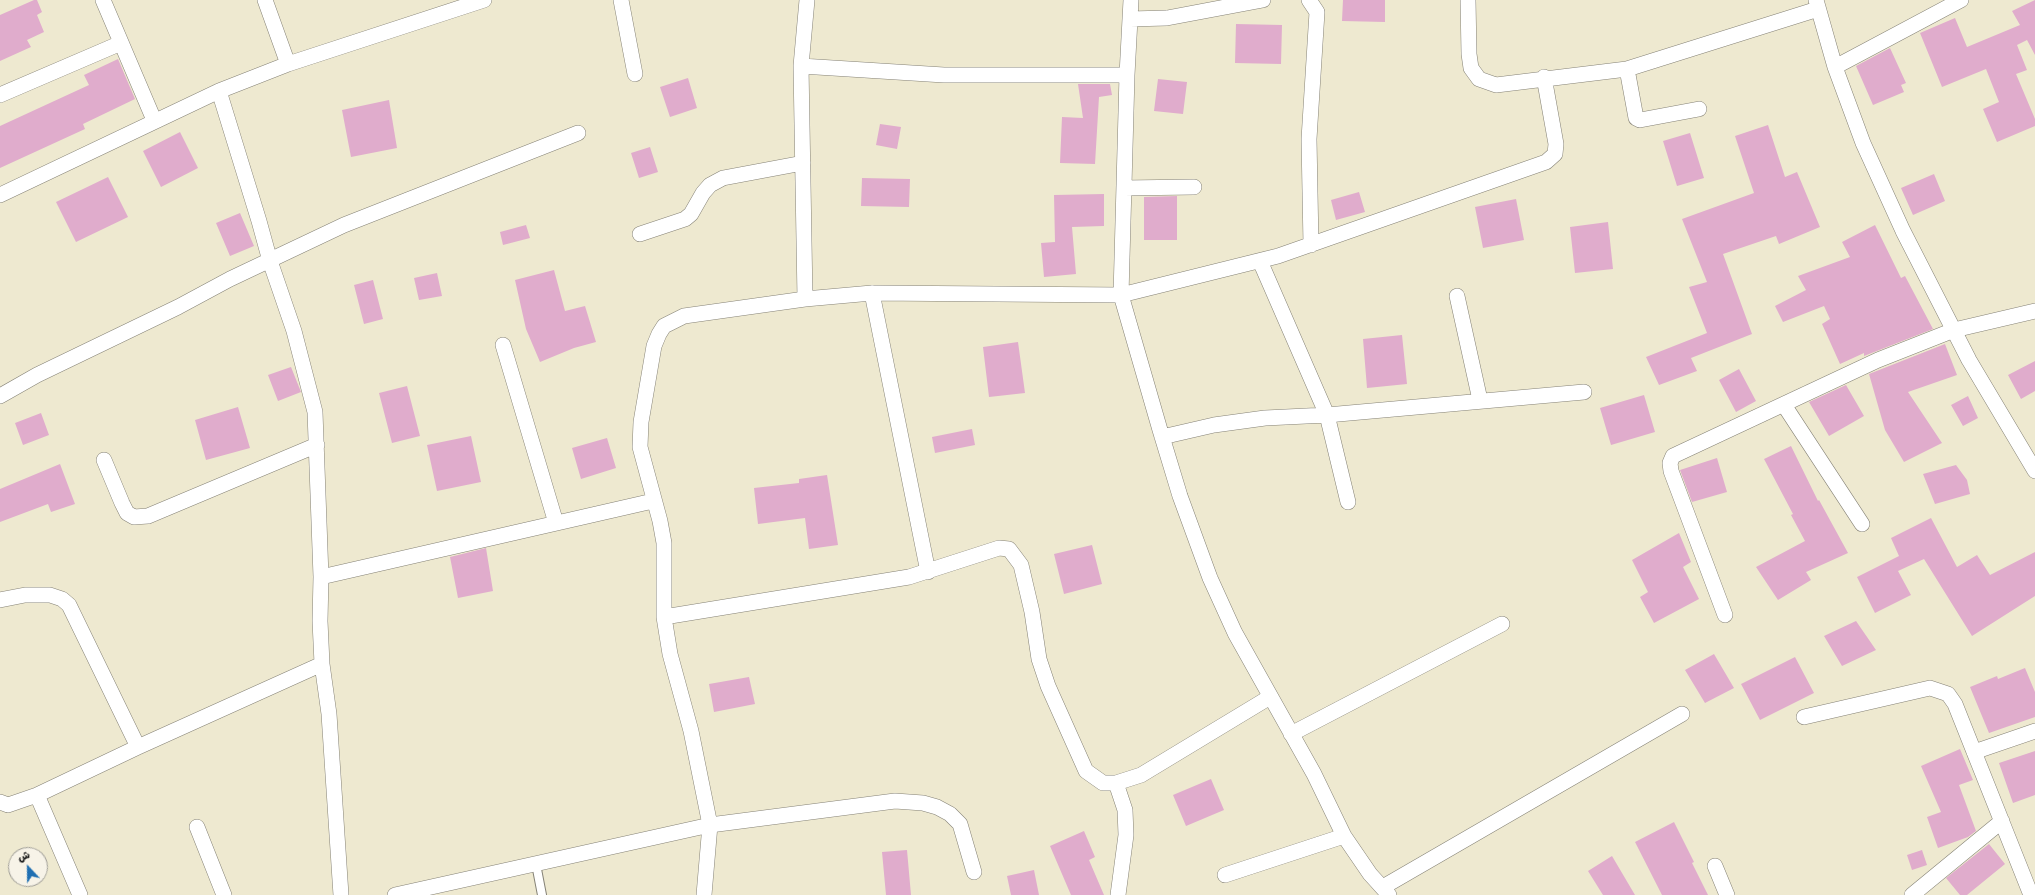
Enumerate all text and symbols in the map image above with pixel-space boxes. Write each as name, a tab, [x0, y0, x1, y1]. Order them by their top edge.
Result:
north arrow	[8, 847, 48, 887]
text: ش	[16, 848, 32, 865]

